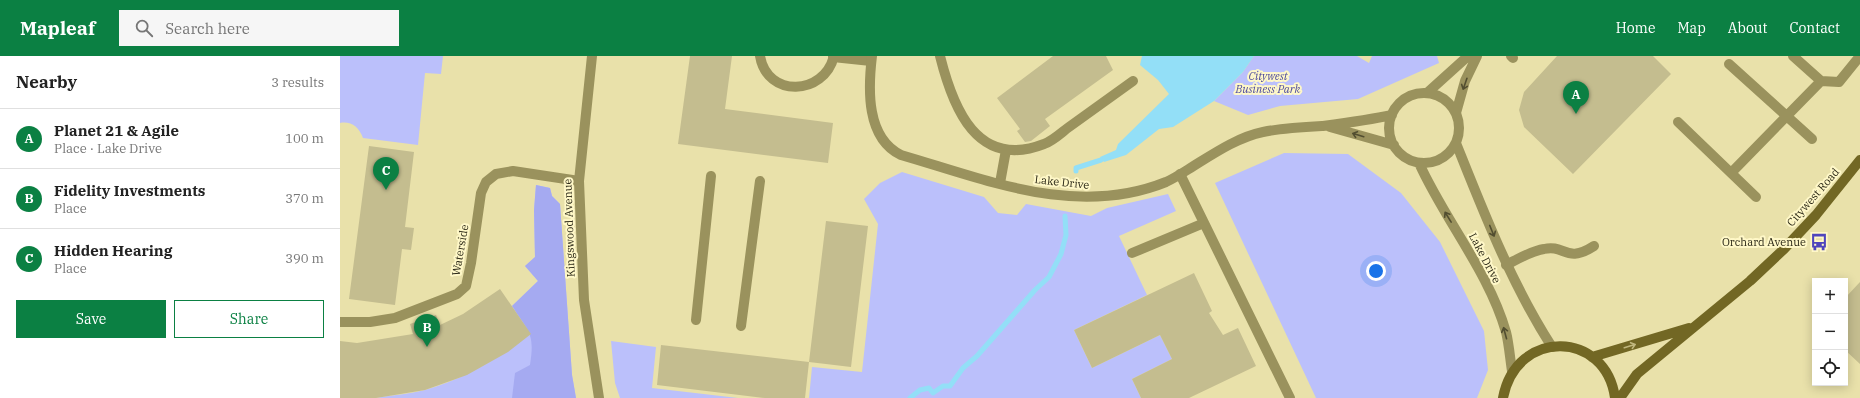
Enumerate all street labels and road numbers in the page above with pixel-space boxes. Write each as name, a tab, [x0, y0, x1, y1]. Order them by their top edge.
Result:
street label: Citywest Road	[1784, 165, 1842, 229]
street label: Lake Drive	[1034, 172, 1090, 192]
street label: Kingswood Avenue	[560, 178, 578, 278]
street label: Waterside	[449, 223, 471, 277]
street label: Lake Drive	[1466, 230, 1504, 286]

